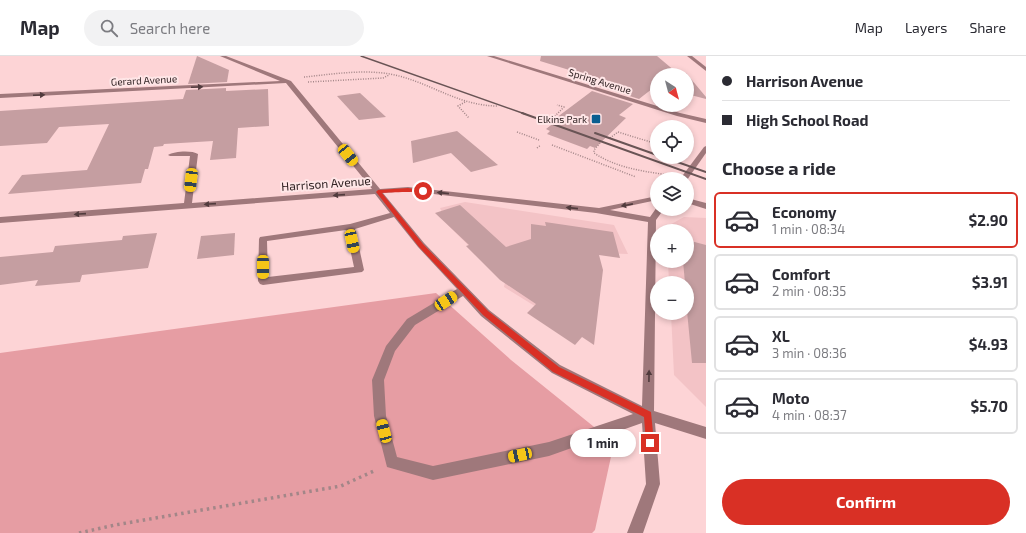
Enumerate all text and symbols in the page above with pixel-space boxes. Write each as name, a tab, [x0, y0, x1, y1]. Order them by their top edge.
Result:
search box	[84, 10, 364, 46]
text: Map	[20, 16, 60, 39]
icon: search	[98, 17, 120, 39]
text: Search here	[130, 19, 210, 37]
text: Map	[855, 19, 883, 36]
text: Layers	[905, 19, 947, 36]
text: Share	[969, 19, 1006, 36]
street label: Spring Avenue	[567, 66, 633, 96]
north arrow	[650, 68, 694, 112]
map controls	[650, 68, 694, 320]
street label: Gerard Avenue	[111, 72, 177, 88]
text: Harrison Avenue	[746, 72, 863, 90]
one-way arrow	[191, 83, 203, 90]
one-way arrow	[33, 91, 45, 98]
text: High School Road	[746, 111, 868, 129]
place label: Elkins Park	[537, 113, 587, 125]
marker: Elkins Park	[590, 113, 602, 125]
button: locate	[650, 120, 694, 164]
car	[336, 142, 360, 168]
text: Choose a ride	[722, 157, 836, 179]
car	[184, 167, 198, 193]
button: layers	[650, 172, 694, 216]
street label: Harrison Avenue	[281, 173, 371, 193]
route start	[414, 182, 432, 200]
one-way arrow	[437, 190, 449, 196]
one-way arrow	[333, 191, 345, 198]
one-way arrow	[204, 201, 216, 208]
one-way arrow	[620, 202, 633, 208]
icon: car	[724, 202, 760, 238]
text: Economy	[772, 203, 837, 221]
one-way arrow	[566, 205, 578, 211]
one-way arrow	[74, 211, 86, 218]
text: $2.90	[969, 211, 1008, 229]
text: 1 min · 08:34	[772, 221, 845, 237]
button: +	[650, 224, 694, 268]
car	[344, 228, 360, 254]
car	[257, 255, 269, 279]
icon: car	[724, 264, 760, 300]
text: Comfort	[772, 265, 830, 283]
text: $3.91	[972, 273, 1008, 291]
button: −	[650, 276, 694, 320]
text: 2 min · 08:35	[772, 283, 846, 299]
car	[433, 289, 459, 313]
icon: car	[724, 326, 760, 362]
text: XL	[772, 327, 790, 345]
text: $4.93	[969, 335, 1008, 353]
text: 3 min · 08:36	[772, 345, 847, 361]
one-way arrow	[646, 369, 652, 382]
icon: car	[724, 388, 760, 424]
text: Moto	[772, 389, 810, 407]
text: $5.70	[970, 397, 1008, 415]
text: 4 min · 08:37	[772, 407, 847, 423]
car	[375, 418, 393, 444]
callout: 1 min	[570, 429, 636, 457]
route end	[641, 434, 659, 452]
text: 1 min	[587, 435, 619, 451]
car	[507, 447, 533, 463]
button: Confirm	[722, 479, 1010, 525]

